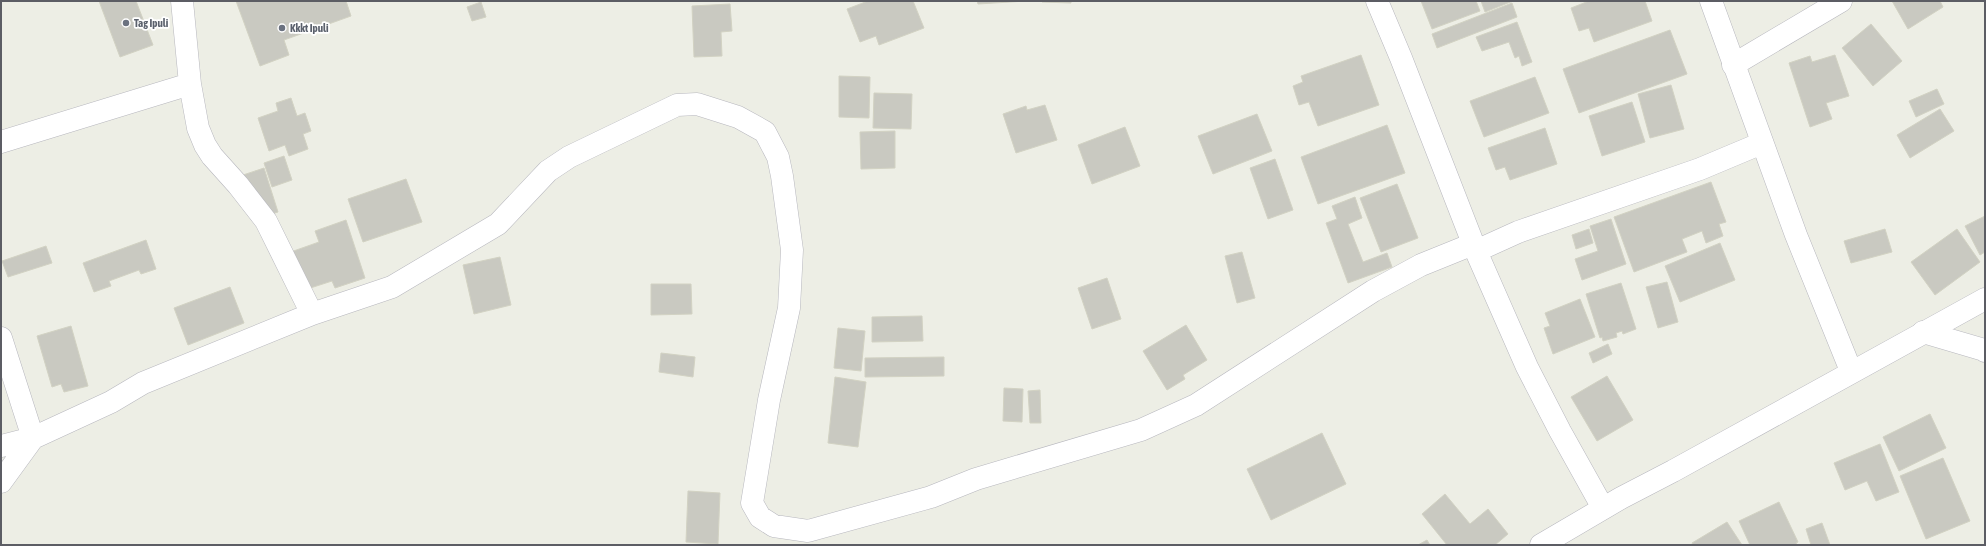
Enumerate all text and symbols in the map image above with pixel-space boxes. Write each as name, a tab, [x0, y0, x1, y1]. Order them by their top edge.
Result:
place label: Tag Ipuli	[134, 17, 169, 29]
marker: Tag Ipuli	[121, 18, 131, 28]
place label: Kkkt Ipuli	[290, 22, 329, 34]
marker: Kkkt Ipuli	[277, 23, 287, 33]

